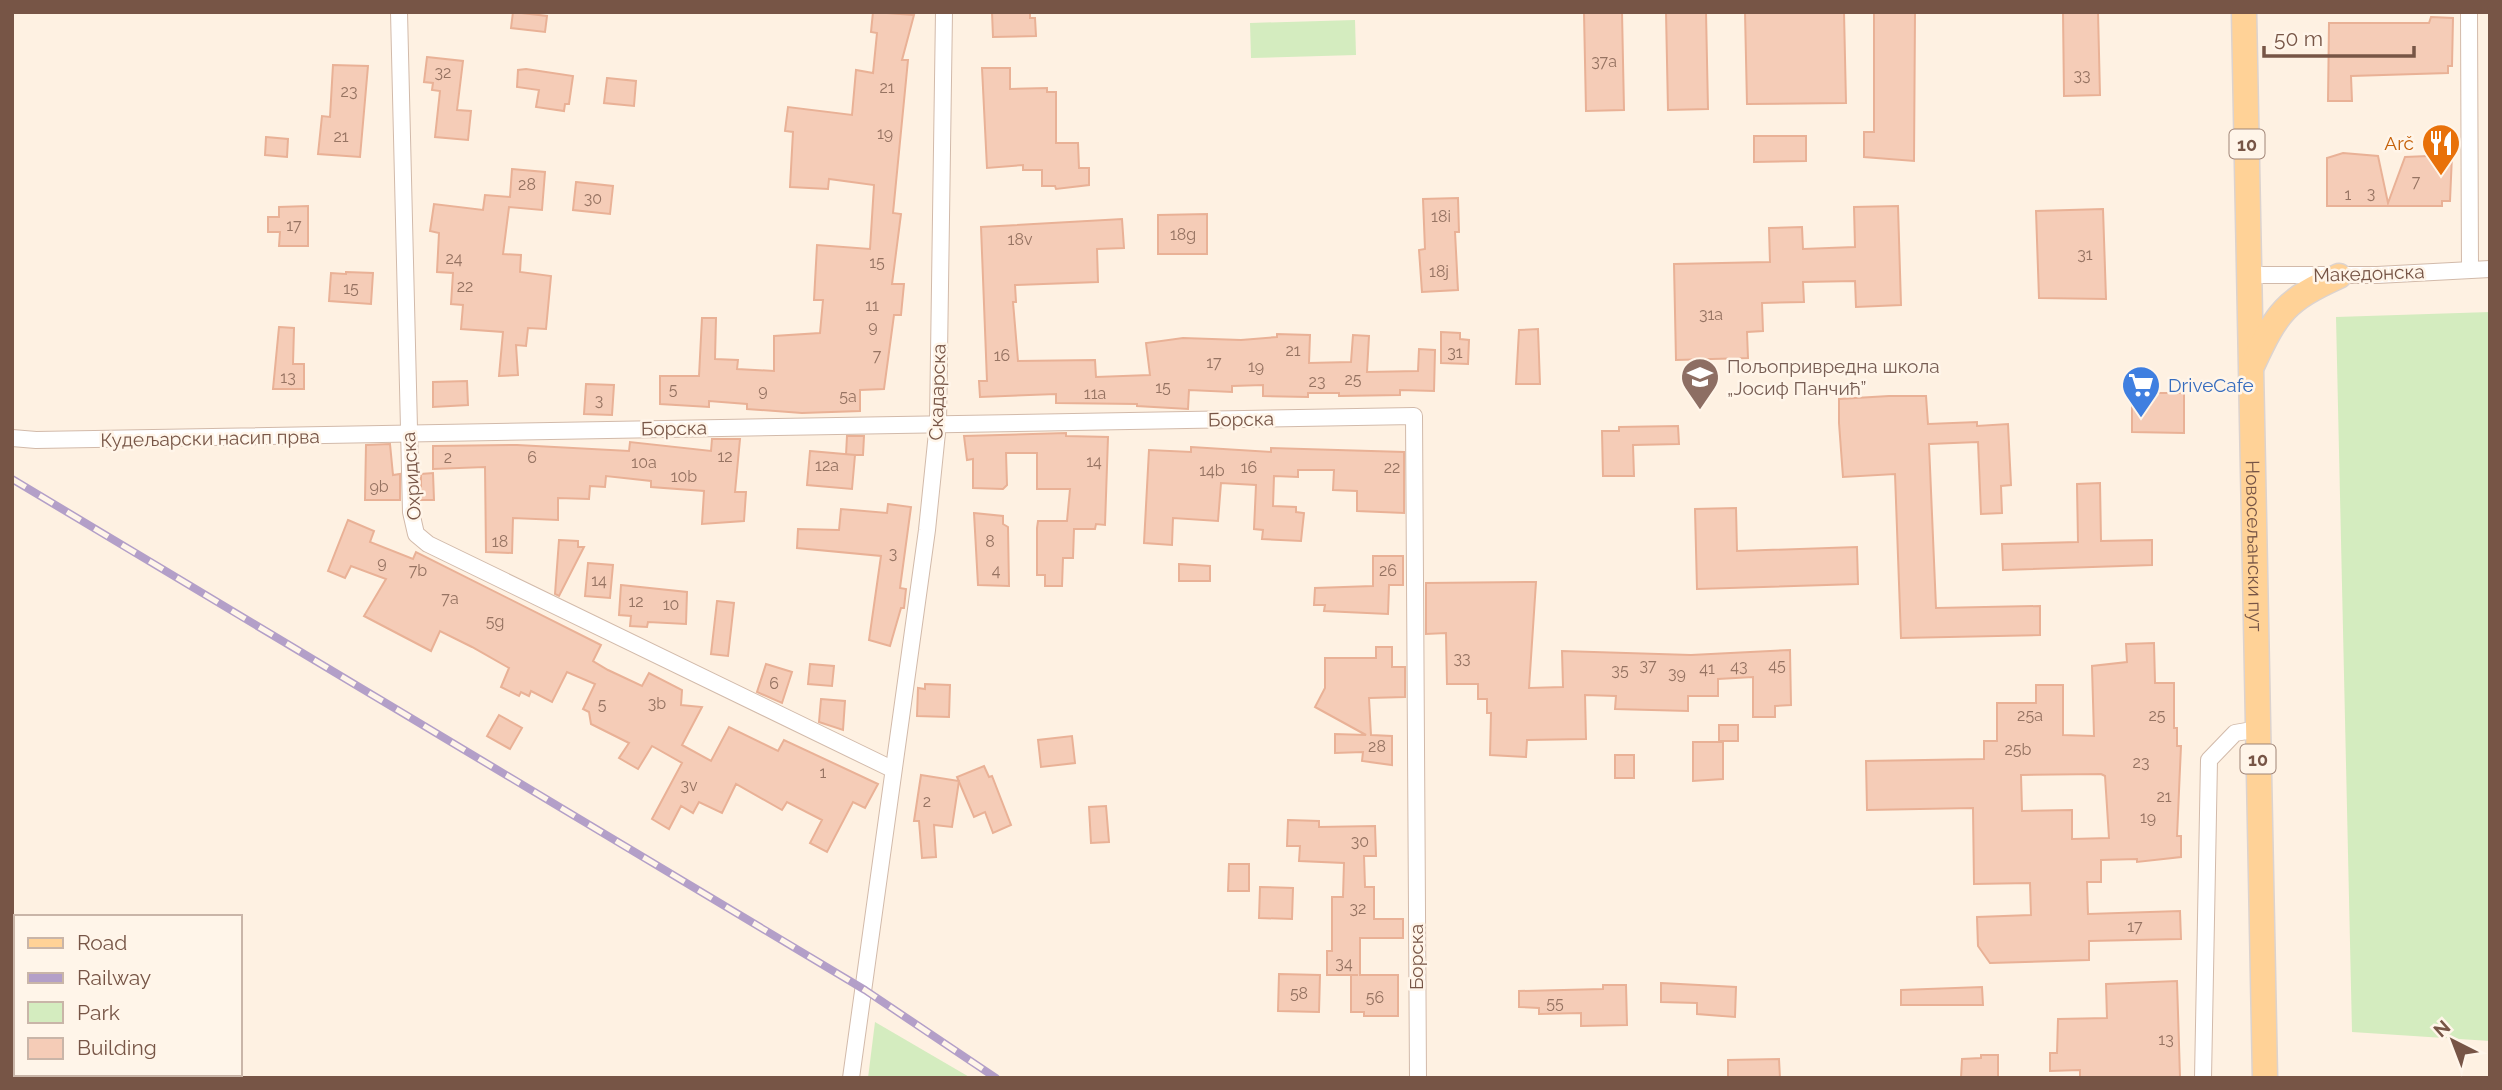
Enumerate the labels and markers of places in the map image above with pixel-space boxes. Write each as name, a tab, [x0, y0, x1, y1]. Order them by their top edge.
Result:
restaurant icon: Arč	[2420, 122, 2462, 177]
place label: Arč	[2384, 132, 2414, 154]
place label: Пољопривредна школа „Јосиф Панчић”	[1727, 355, 1940, 399]
school or university icon: Пољопривредна школа „Јосиф Панчић”	[1679, 356, 1721, 411]
supermarket icon: DriveCafe	[2120, 364, 2162, 419]
place label: DriveCafe	[2168, 374, 2254, 396]

